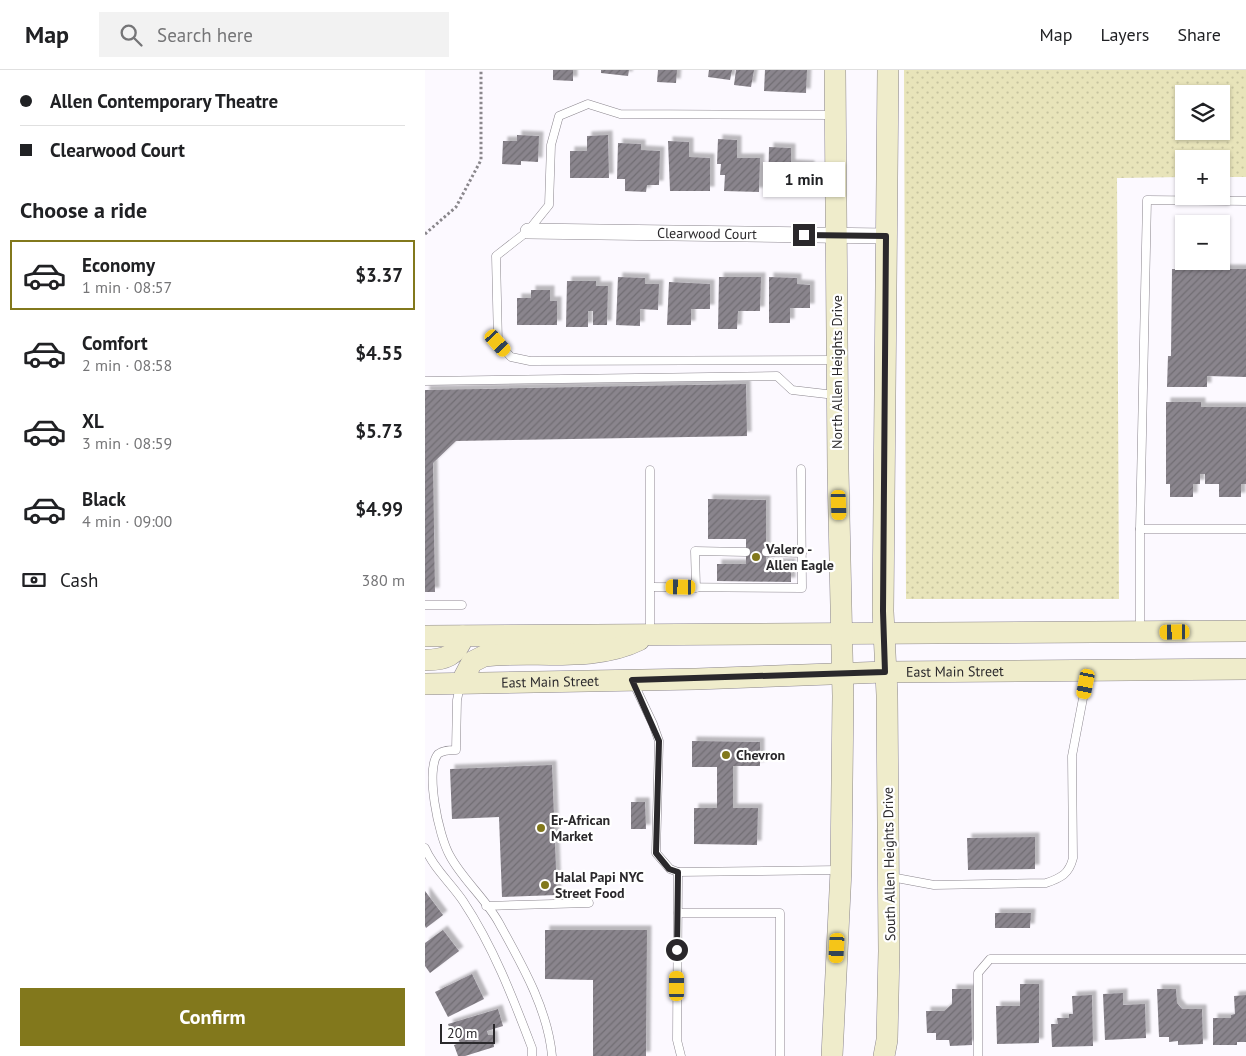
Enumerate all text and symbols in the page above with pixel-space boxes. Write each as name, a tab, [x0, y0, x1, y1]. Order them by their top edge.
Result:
search box	[99, 12, 449, 57]
text: Map	[25, 19, 69, 50]
icon: search	[117, 21, 145, 49]
text: Search here	[157, 23, 253, 47]
text: Map	[1040, 23, 1072, 46]
text: Layers	[1100, 23, 1149, 46]
text: Share	[1177, 23, 1221, 46]
map controls	[1175, 85, 1230, 270]
button: layers	[1175, 85, 1230, 140]
text: Allen Contemporary Theatre	[50, 89, 278, 113]
text: Clearwood Court	[50, 138, 185, 162]
button: +	[1175, 150, 1230, 205]
callout: 1 min	[763, 162, 845, 198]
text: 1 min	[784, 169, 824, 189]
text: Choose a ride	[20, 196, 147, 224]
button: −	[1175, 215, 1230, 270]
street label: Clearwood Court	[657, 224, 757, 243]
route end	[793, 224, 815, 246]
icon: car	[22, 253, 67, 298]
text: Economy	[82, 253, 155, 277]
text: $3.37	[355, 263, 403, 287]
text: 1 min · 08:57	[82, 277, 172, 297]
street label: North Allen Heights Drive	[828, 295, 846, 449]
car	[482, 327, 513, 359]
icon: car	[22, 331, 67, 376]
text: Comfort	[82, 331, 148, 355]
text: $4.55	[355, 341, 403, 365]
text: 2 min · 08:58	[82, 355, 172, 375]
icon: car	[22, 409, 67, 454]
text: XL	[82, 409, 104, 433]
text: $5.73	[355, 419, 403, 443]
text: 3 min · 08:59	[82, 433, 172, 453]
icon: car	[22, 487, 67, 532]
text: Black	[82, 487, 126, 511]
car	[830, 490, 847, 520]
text: $4.99	[355, 497, 403, 521]
text: 4 min · 09:00	[82, 511, 172, 531]
place label: Valero - Allen Eagle	[765, 540, 834, 574]
marker: Valero - Allen Eagle	[750, 551, 762, 563]
icon: cash	[20, 566, 48, 594]
text: Cash	[60, 568, 98, 592]
text: 380 m	[362, 570, 405, 590]
car	[665, 579, 696, 595]
car	[1159, 624, 1190, 640]
street label: East Main Street	[906, 662, 1004, 681]
car	[1075, 668, 1096, 700]
street label: East Main Street	[501, 672, 599, 692]
place label: Chevron	[736, 746, 785, 764]
marker: Chevron	[720, 749, 732, 761]
street label: South Allen Heights Drive	[879, 787, 899, 941]
place label: Er-African Market	[551, 811, 610, 845]
marker: Er-African Market	[535, 822, 547, 834]
place label: Halal Papi NYC Street Food	[555, 868, 644, 902]
marker: Halal Papi NYC Street Food	[539, 879, 551, 891]
car	[828, 933, 845, 963]
route start	[666, 939, 688, 961]
car	[669, 971, 684, 1001]
button: Confirm	[20, 988, 405, 1046]
scale bar	[440, 1021, 495, 1044]
text: 20 m	[447, 1024, 477, 1042]

